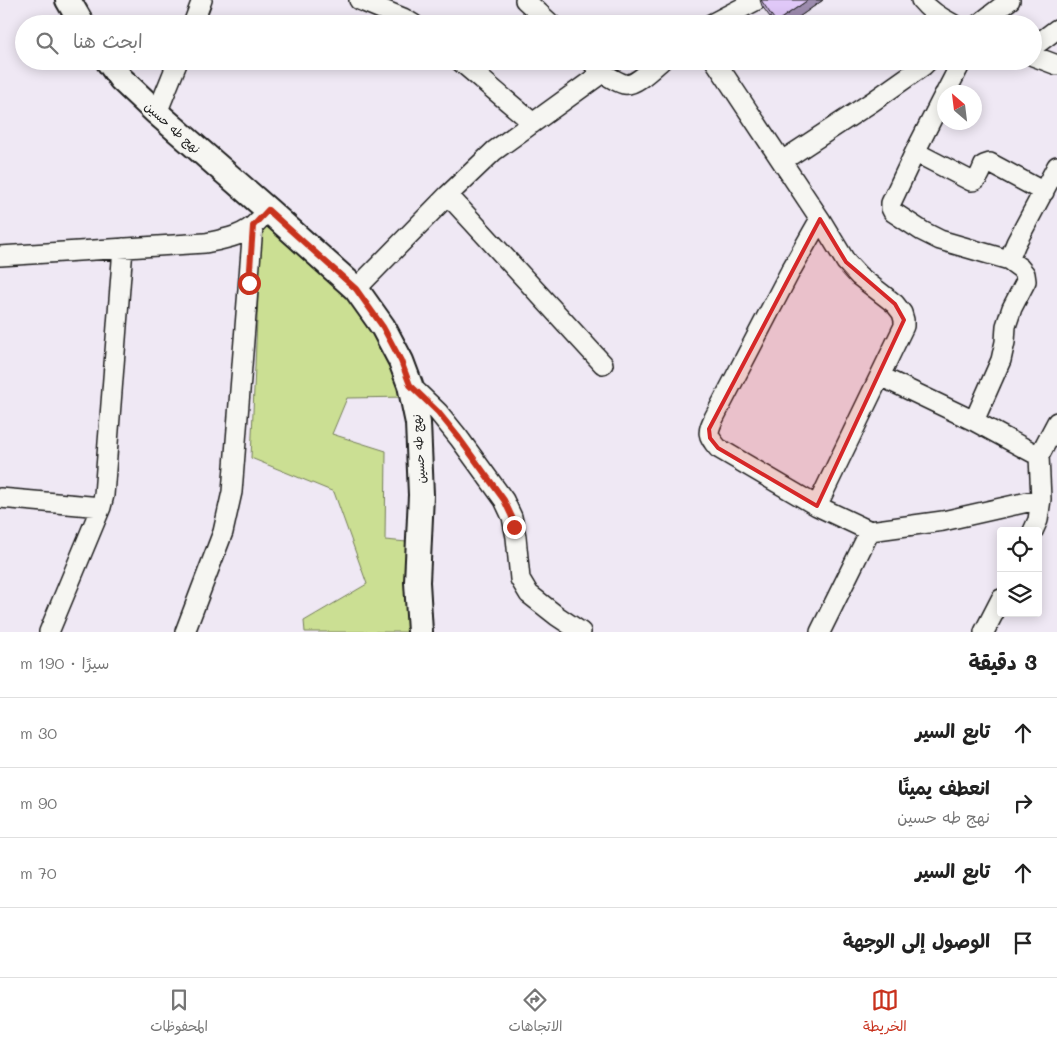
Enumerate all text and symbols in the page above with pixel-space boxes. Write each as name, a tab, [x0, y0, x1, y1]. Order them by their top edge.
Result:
search box	[15, 15, 1042, 70]
text: ابحث هنا	[73, 28, 143, 53]
icon: search	[33, 29, 61, 57]
north arrow	[937, 85, 982, 130]
street label: نهج طه حسين	[140, 98, 204, 158]
route start	[238, 272, 261, 295]
street label: نهج طه حسين	[408, 414, 430, 484]
route end	[503, 516, 526, 539]
map controls	[997, 527, 1042, 617]
button: locate	[997, 527, 1042, 572]
button: layers	[997, 572, 1042, 617]
text: 3 دقيقة	[968, 648, 1037, 675]
text: سيرًا · 190 m	[20, 652, 109, 673]
text: تابع السير	[915, 718, 990, 743]
icon: ahead	[1009, 719, 1037, 747]
text: 30 m	[20, 722, 57, 743]
text: انعطف يمينًا	[898, 775, 990, 800]
icon: right	[1009, 789, 1037, 817]
text: 90 m	[20, 792, 57, 813]
text: نهج طه حسين	[897, 806, 990, 827]
text: تابع السير	[915, 858, 990, 883]
icon: ahead	[1009, 859, 1037, 887]
text: 70 m	[20, 862, 57, 883]
text: الوصول إلى الوجهة	[843, 928, 990, 953]
icon: arrive	[1009, 929, 1037, 957]
tab: المحفوظات	[150, 986, 208, 1039]
tab: الاتجاهات	[508, 986, 563, 1039]
tab: الخريطة	[863, 986, 907, 1039]

